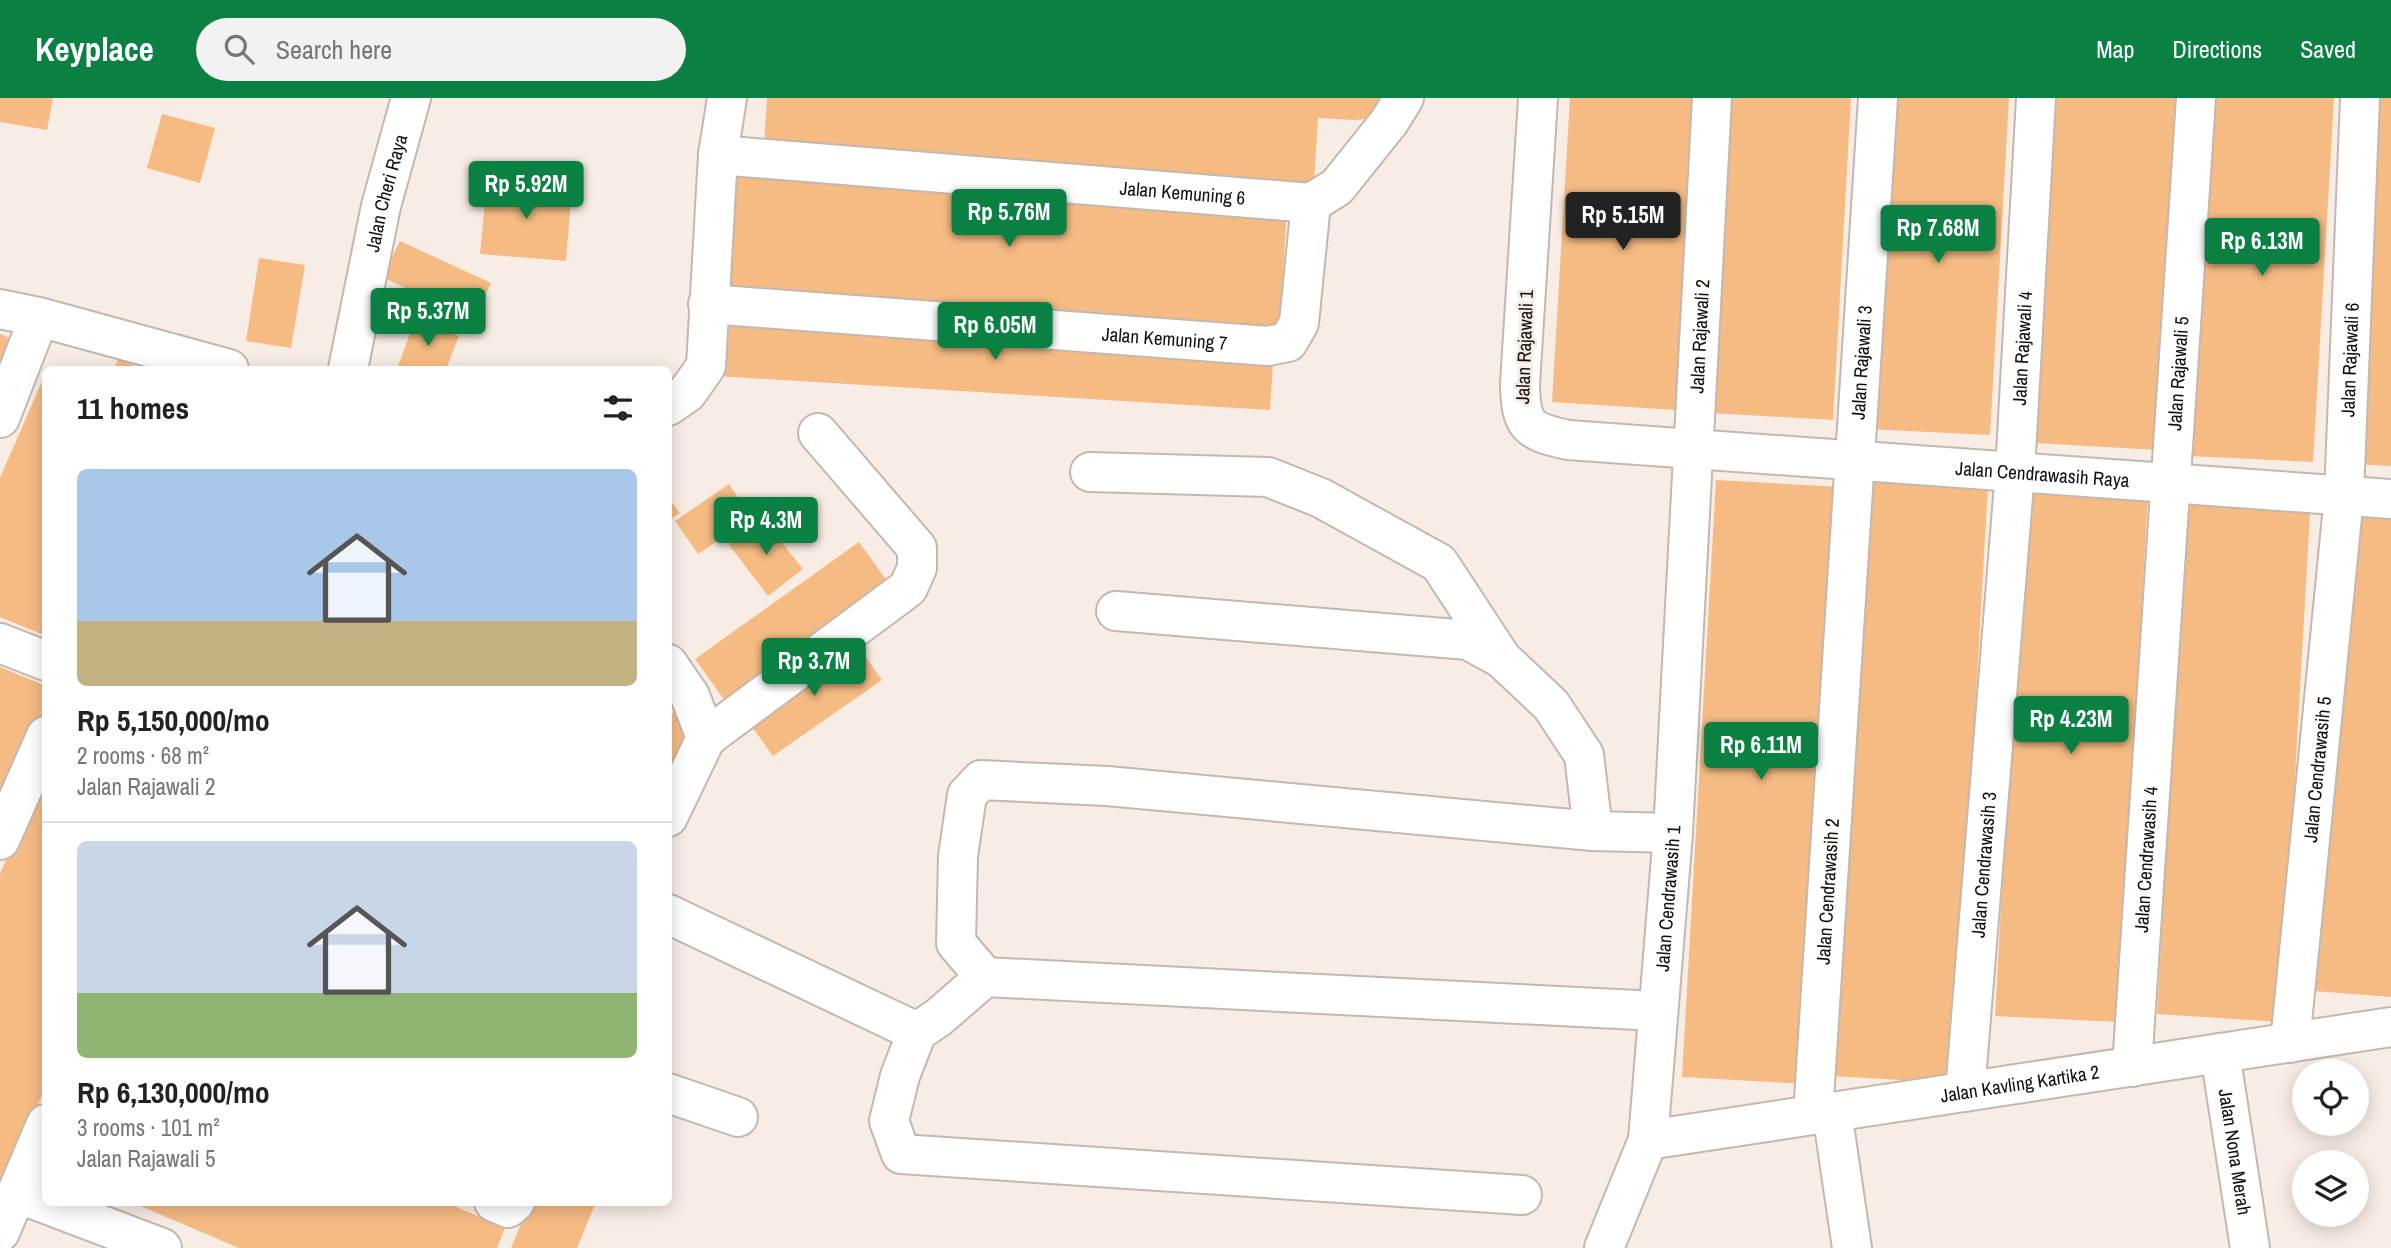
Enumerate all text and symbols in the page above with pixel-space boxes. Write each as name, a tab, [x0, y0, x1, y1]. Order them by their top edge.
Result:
search box	[196, 18, 686, 81]
text: Keyplace	[35, 27, 154, 71]
icon: search	[220, 30, 258, 68]
text: Search here	[276, 32, 392, 67]
text: Map	[2096, 33, 2134, 65]
text: Directions	[2172, 33, 2262, 65]
text: Saved	[2300, 33, 2356, 65]
street label: Jalan Cheri Raya	[359, 131, 413, 254]
pin: Rp 5.92M	[454, 162, 598, 221]
text: Rp 5.92M	[485, 168, 567, 199]
street label: Jalan Kemuning 6	[1119, 175, 1246, 211]
pin: Rp 5.76M	[937, 190, 1081, 249]
pin: Rp 5.15M	[1551, 192, 1695, 252]
text: Rp 5.76M	[968, 196, 1050, 227]
text: Rp 5.15M	[1582, 199, 1664, 230]
pin: Rp 7.68M	[1866, 206, 2010, 265]
text: Rp 7.68M	[1897, 212, 1979, 243]
pin: Rp 6.13M	[2190, 218, 2334, 278]
text: Rp 6.13M	[2221, 225, 2303, 256]
street label: Jalan Rajawali 2	[1683, 279, 1715, 394]
pin: Rp 5.37M	[356, 288, 500, 348]
street label: Jalan Rajawali 1	[1509, 289, 1539, 405]
street label: Jalan Rajawali 4	[2006, 290, 2038, 406]
text: Rp 5.37M	[387, 295, 469, 326]
pin: Rp 6.05M	[923, 302, 1067, 362]
street label: Jalan Rajawali 6	[2334, 302, 2365, 417]
street label: Jalan Rajawali 3	[1844, 305, 1878, 420]
text: Rp 6.05M	[954, 309, 1036, 340]
street label: Jalan Rajawali 5	[2161, 315, 2195, 431]
street label: Jalan Kemuning 7	[1101, 321, 1229, 356]
text: 11 homes	[77, 388, 189, 428]
icon: filters	[599, 389, 637, 427]
street label: Jalan Cendrawasih Raya	[1955, 455, 2131, 493]
pin: Rp 4.3M	[701, 498, 831, 557]
text: Rp 4.3M	[730, 504, 802, 535]
icon: home	[294, 515, 420, 641]
pin: Rp 3.7M	[749, 638, 879, 698]
text: Rp 3.7M	[778, 645, 850, 676]
street label: Jalan Cendrawasih 5	[2297, 695, 2337, 844]
pin: Rp 4.23M	[1999, 696, 2143, 756]
text: Rp 5,150,000/mo	[77, 700, 270, 740]
text: Rp 4.23M	[2030, 703, 2112, 734]
pin: Rp 6.11M	[1689, 722, 1833, 782]
text: Rp 6.11M	[1720, 729, 1802, 760]
text: 2 rooms · 68 m²	[77, 740, 209, 771]
text: Jalan Rajawali 2	[77, 771, 215, 802]
street label: Jalan Cendrawasih 4	[2128, 785, 2164, 933]
street label: Jalan Cendrawasih 3	[1964, 791, 2002, 939]
street label: Jalan Cendrawasih 2	[1810, 818, 1845, 965]
street label: Jalan Cendrawasih 1	[1649, 824, 1686, 972]
icon: home	[294, 887, 420, 1013]
street label: Jalan Kavling Kartika 2	[1938, 1059, 2101, 1108]
map controls	[2292, 1059, 2369, 1227]
button: locate	[2292, 1059, 2369, 1136]
text: Rp 6,130,000/mo	[77, 1072, 270, 1112]
street label: Jalan Nona Merah	[2213, 1087, 2258, 1217]
text: 3 rooms · 101 m²	[77, 1112, 220, 1143]
text: Jalan Rajawali 5	[77, 1143, 215, 1174]
button: layers	[2292, 1150, 2369, 1227]

